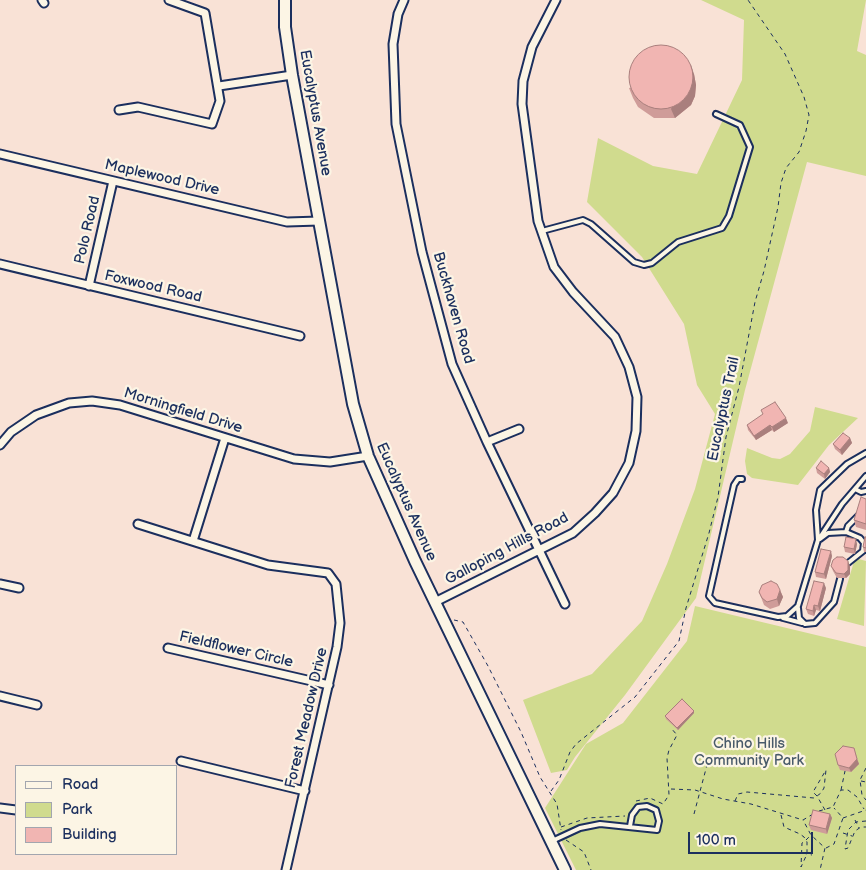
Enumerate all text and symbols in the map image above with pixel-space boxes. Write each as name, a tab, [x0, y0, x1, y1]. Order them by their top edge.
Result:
street label: Eucalyptus Avenue	[295, 49, 335, 177]
street label: Maplewood Drive	[103, 156, 221, 200]
street label: Polo Road	[71, 194, 105, 266]
street label: Buckhaven Road	[428, 250, 478, 366]
street label: Foxwood Road	[103, 267, 203, 307]
street label: Eucalyptus Trail	[704, 355, 744, 463]
street label: Morningfield Drive	[121, 384, 245, 438]
street label: Eucalyptus Avenue	[372, 440, 440, 564]
street label: Galloping Hills Road	[442, 509, 572, 589]
street label: Fieldflower Circle	[177, 628, 295, 672]
street label: Forest Meadow Drive	[282, 646, 332, 790]
park label: Chino Hills Community Park	[694, 735, 804, 770]
legend	[15, 765, 178, 855]
text: Road	[62, 775, 98, 794]
text: Park	[62, 800, 92, 819]
scale bar	[691, 822, 816, 854]
text: Building	[62, 825, 117, 844]
text: 100 m	[696, 831, 736, 850]

